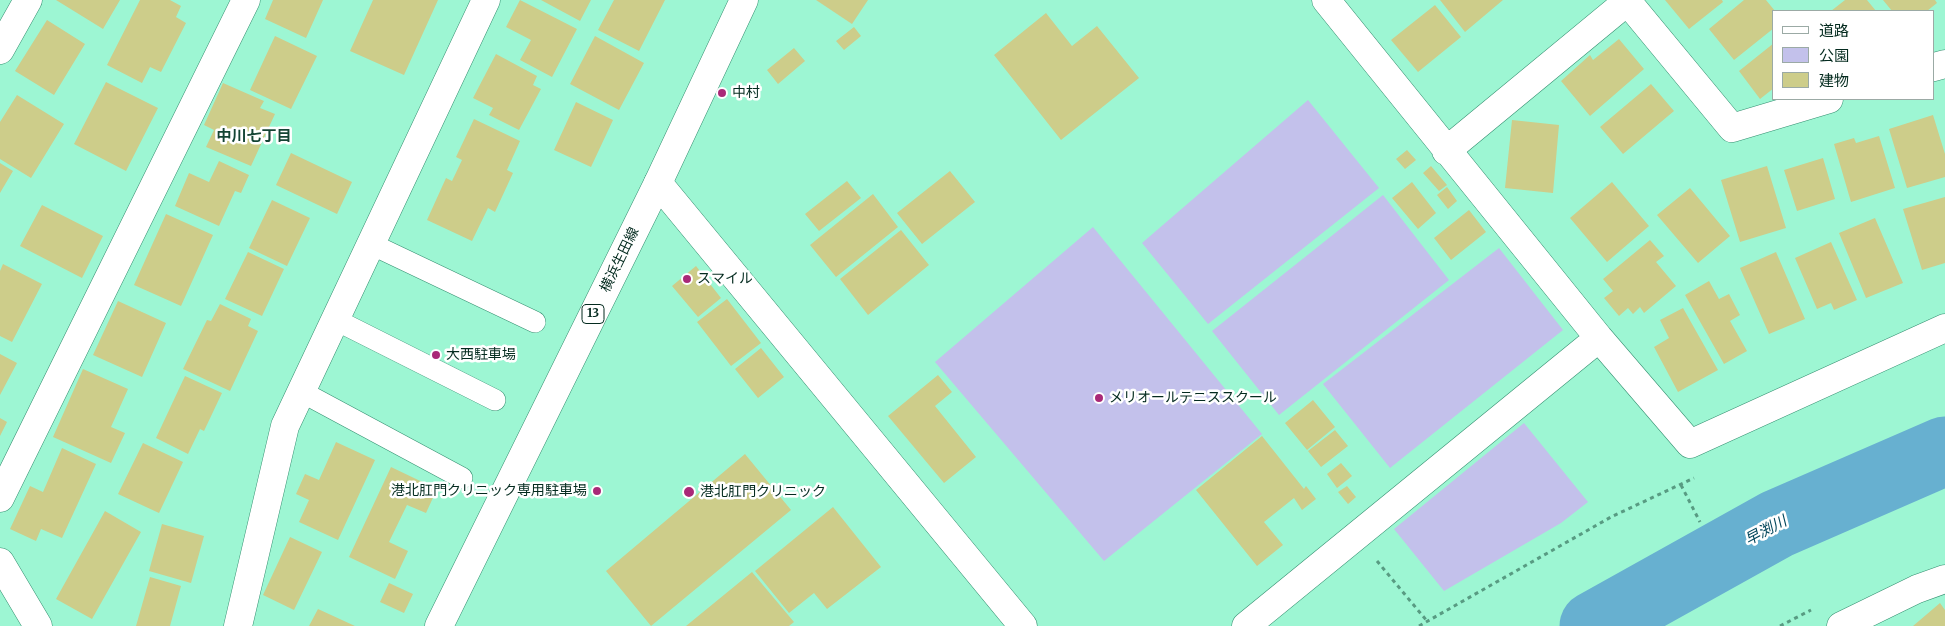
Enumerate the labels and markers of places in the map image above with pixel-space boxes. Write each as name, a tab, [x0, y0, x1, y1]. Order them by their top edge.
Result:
place label: 中村	[732, 85, 760, 101]
marker: 中村	[716, 87, 728, 99]
place label: スマイル	[697, 271, 753, 287]
marker: スマイル	[681, 273, 693, 285]
place label: 大西駐車場	[446, 347, 516, 363]
marker: 大西駐車場	[430, 349, 442, 361]
place label: メリオールテニススクール	[1109, 390, 1277, 406]
marker: メリオールテニススクール	[1093, 392, 1105, 404]
place label: 港北肛門クリニック専用駐車場	[391, 483, 587, 499]
place label: 港北肛門クリニック	[700, 484, 826, 500]
marker: 港北肛門クリニック専用駐車場	[591, 485, 603, 497]
marker: 港北肛門クリニック	[682, 485, 696, 499]

